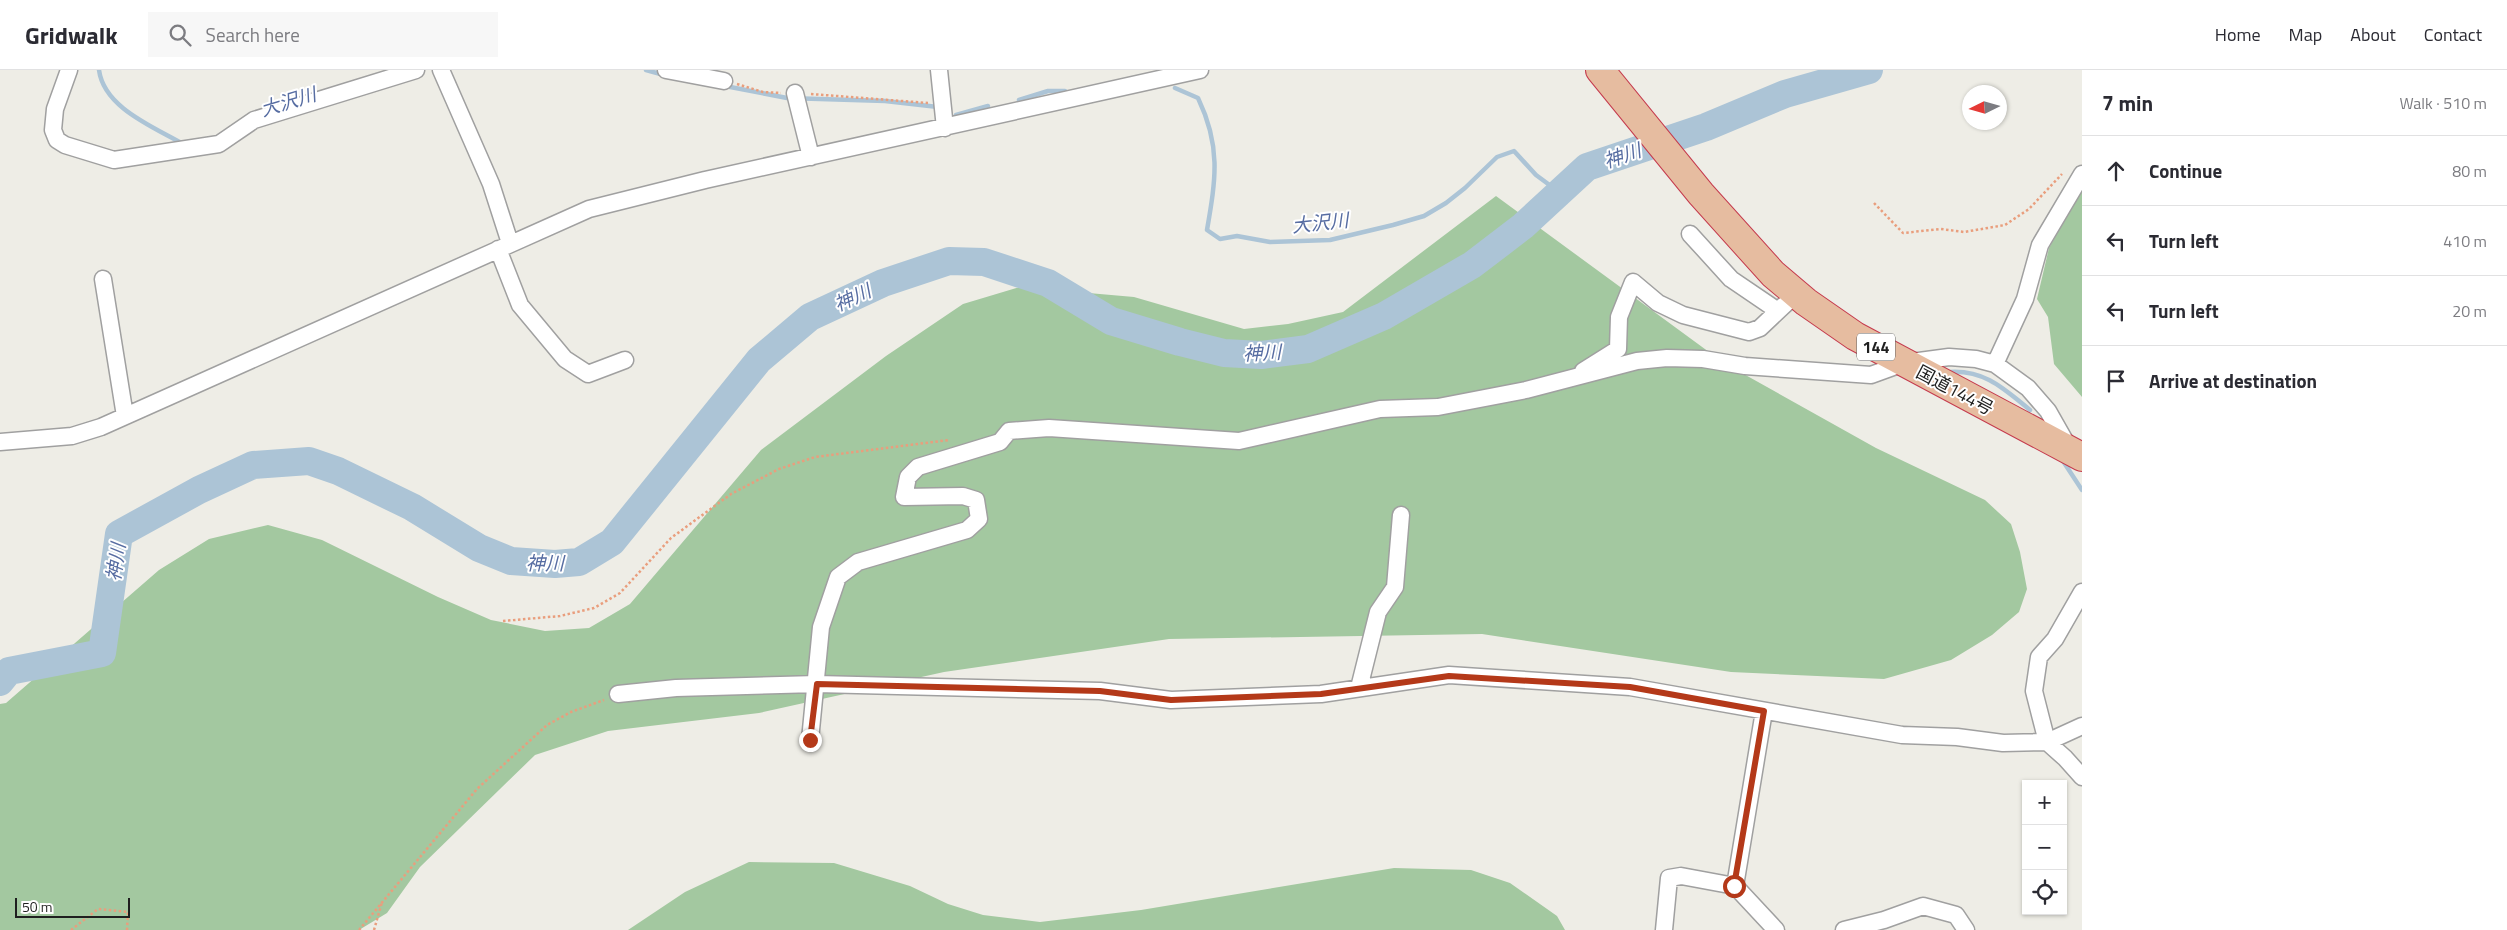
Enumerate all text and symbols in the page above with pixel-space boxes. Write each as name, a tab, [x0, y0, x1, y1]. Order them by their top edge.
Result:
search box	[148, 12, 498, 57]
text: Gridwalk	[25, 17, 118, 53]
text: Search here	[206, 20, 300, 49]
icon: search	[166, 21, 194, 49]
text: Home	[2215, 21, 2261, 48]
text: Map	[2289, 21, 2322, 48]
text: About	[2350, 21, 2396, 48]
text: Contact	[2424, 21, 2482, 48]
water label: 大沢川	[256, 78, 321, 123]
north arrow	[1962, 85, 2007, 130]
text: 7 min	[2102, 87, 2153, 119]
text: Walk · 510 m	[2399, 91, 2487, 115]
water label: 神川	[1599, 134, 1647, 175]
text: Continue	[2149, 156, 2222, 185]
icon: ahead	[2102, 157, 2130, 185]
text: 80 m	[2452, 159, 2487, 183]
water label: 大沢川	[1290, 204, 1352, 239]
text: Turn left	[2149, 226, 2219, 255]
icon: left	[2102, 227, 2130, 255]
text: 410 m	[2443, 229, 2487, 253]
water label: 神川	[829, 275, 877, 318]
text: Turn left	[2149, 296, 2219, 325]
icon: left	[2102, 297, 2130, 325]
text: 20 m	[2452, 299, 2487, 323]
road number: 144	[1857, 334, 1895, 360]
water label: 神川	[1242, 336, 1284, 367]
street label: 国道144号	[1911, 358, 1999, 422]
text: Arrive at destination	[2149, 366, 2317, 395]
icon: arrive	[2102, 367, 2130, 395]
water label: 神川	[98, 539, 132, 583]
water label: 神川	[526, 548, 566, 577]
route end	[799, 729, 822, 752]
map controls	[2022, 780, 2067, 915]
button: +	[2022, 780, 2067, 825]
button: −	[2022, 825, 2067, 870]
button: locate	[2022, 870, 2067, 915]
route start	[1723, 875, 1746, 898]
scale bar	[15, 895, 130, 918]
text: 50 m	[22, 896, 52, 917]

